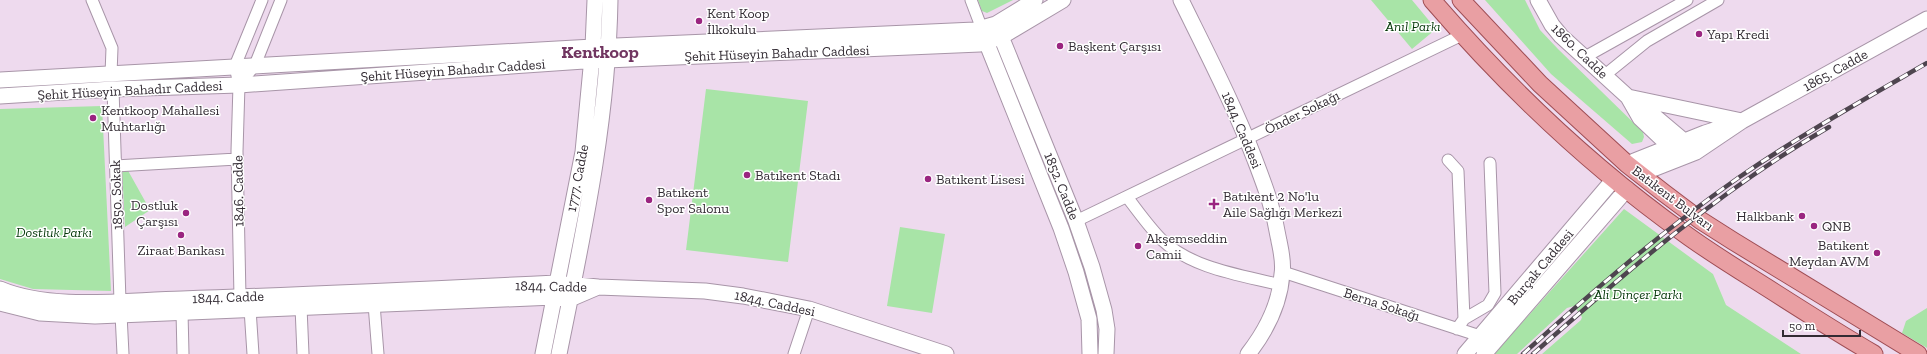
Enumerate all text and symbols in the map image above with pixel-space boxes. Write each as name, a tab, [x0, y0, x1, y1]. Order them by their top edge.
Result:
place label: Kent Koop İlkokulu	[707, 5, 770, 38]
marker: Kent Koop İlkokulu	[694, 16, 704, 26]
park label: Anıl Parkı	[1384, 18, 1441, 35]
street label: 1860. Cadde	[1548, 20, 1612, 83]
place label: Yapı Kredi	[1706, 26, 1769, 43]
marker: Yapı Kredi	[1694, 29, 1704, 39]
place label: Başkent Çarşısı	[1068, 38, 1161, 55]
district label: Kentkoop	[561, 41, 639, 63]
marker: Başkent Çarşısı	[1055, 41, 1065, 51]
street label: Şehit Hüseyin Bahadır Caddesi	[684, 42, 870, 65]
street label: 1865. Cadde	[1800, 45, 1871, 95]
street label: Şehit Hüseyin Bahadır Caddesi	[360, 56, 546, 85]
street label: Şehit Hüseyin Bahadır Caddesi	[37, 77, 223, 104]
street label: Önder Sokağı	[1262, 87, 1343, 138]
street label: 1844. Caddesi	[1218, 89, 1265, 171]
place label: Kentkoop Mahallesi Muhtarlığı	[101, 102, 220, 135]
marker: Kentkoop Mahallesi Muhtarlığı	[88, 113, 98, 123]
street label: 1777. Cadde	[563, 143, 592, 213]
street label: 1852. Cadde	[1040, 150, 1083, 223]
street label: 1846. Cadde	[229, 155, 248, 227]
street label: 1850. Sokak	[107, 159, 126, 230]
street label: Batıkent Bulvarı	[1628, 162, 1717, 235]
place label: Batıkent Stadı	[755, 167, 840, 184]
marker: Batıkent Stadı	[742, 170, 752, 180]
place label: Batıkent Lisesi	[936, 171, 1025, 188]
marker: Batıkent Lisesi	[923, 174, 933, 184]
place label: Batıkent Spor Salonu	[657, 184, 729, 217]
place label: Batıkent 2 No'lu Aile Sağlığı Merkezi	[1223, 188, 1342, 221]
marker: Batıkent Spor Salonu	[644, 195, 654, 205]
place label: Dostluk Çarşısı	[131, 197, 179, 230]
marker: Batıkent 2 No'lu Aile Sağlığı Merkezi	[1208, 198, 1220, 210]
marker: Dostluk Çarşısı	[181, 208, 191, 218]
place label: Halkbank	[1736, 208, 1795, 225]
marker: Halkbank	[1797, 211, 1807, 221]
place label: QNB	[1822, 218, 1851, 235]
marker: QNB	[1809, 221, 1819, 231]
park label: Dostluk Parkı	[16, 224, 92, 241]
street label: Burçak Caddesi	[1504, 226, 1577, 309]
marker: Ziraat Bankası	[176, 230, 186, 240]
place label: Akşemseddin Camii	[1146, 230, 1227, 263]
place label: Batıkent Meydan AVM	[1789, 237, 1870, 270]
marker: Akşemseddin Camii	[1133, 241, 1143, 251]
place label: Ziraat Bankası	[137, 242, 225, 259]
marker: Batıkent Meydan AVM	[1872, 248, 1882, 258]
street label: 1844. Cadde	[515, 277, 588, 296]
street label: Berna Sokağı	[1342, 284, 1422, 325]
park label: Ali Dinçer Parkı	[1593, 286, 1682, 303]
street label: 1844. Caddesi	[733, 287, 817, 320]
street label: 1844. Cadde	[192, 288, 265, 307]
scale bar	[1783, 312, 1860, 338]
text: 50 m	[1789, 319, 1816, 333]

